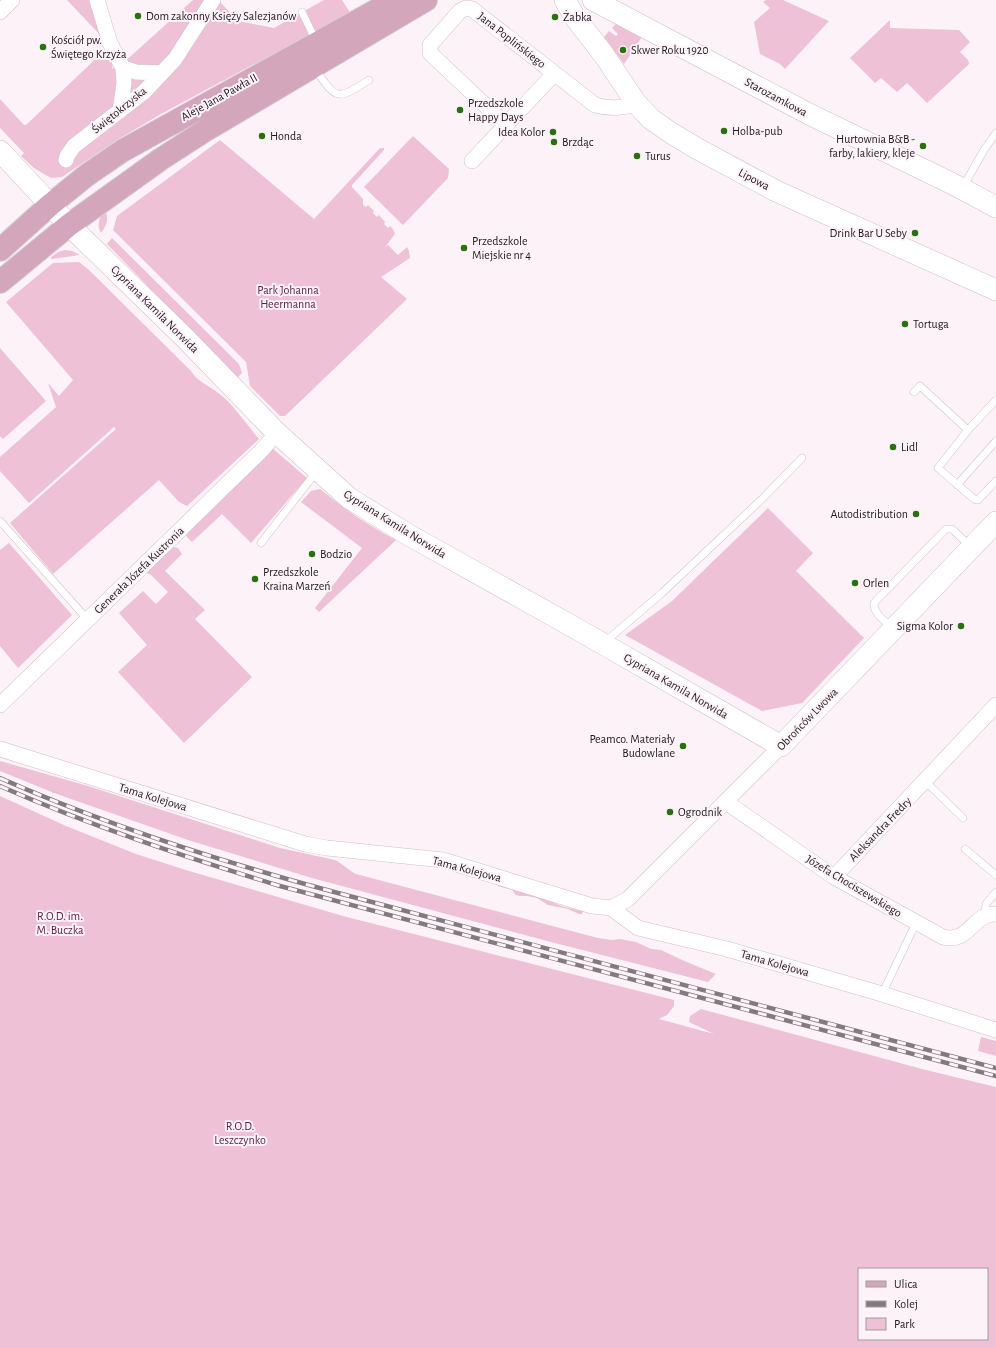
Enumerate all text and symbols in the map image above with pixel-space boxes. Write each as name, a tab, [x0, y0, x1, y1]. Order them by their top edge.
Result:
place label: Dom zakonny Księży Salezjanów	[146, 10, 296, 23]
street label: Jana Poplińskiego	[476, 10, 548, 70]
place label: Żabka	[563, 10, 592, 23]
marker: Dom zakonny Księży Salezjanów	[133, 11, 143, 21]
marker: Żabka	[550, 12, 560, 22]
place label: Kościół pw. Świętego Krzyża	[51, 34, 127, 61]
marker: Kościół pw. Świętego Krzyża	[38, 42, 48, 52]
place label: Skwer Roku 1920	[631, 44, 709, 56]
marker: Skwer Roku 1920	[618, 45, 628, 55]
street label: Aleje Jana Pawła II	[179, 71, 260, 124]
street label: Starozamkowa	[743, 76, 810, 119]
street label: Świętokrzyska	[88, 83, 149, 136]
place label: Przedszkole Happy Days	[468, 97, 524, 124]
marker: Przedszkole Happy Days	[455, 105, 465, 115]
place label: Holba-pub	[732, 125, 783, 137]
place label: Idea Kolor	[498, 126, 545, 138]
marker: Holba-pub	[719, 126, 729, 136]
marker: Idea Kolor	[548, 127, 558, 137]
place label: Honda	[270, 130, 302, 142]
marker: Honda	[257, 131, 267, 141]
place label: Hurtownia B&B - farby, lakiery, kleje	[829, 133, 915, 160]
place label: Brzdąc	[562, 136, 594, 148]
marker: Brzdąc	[549, 137, 559, 147]
marker: Hurtownia B&B - farby, lakiery, kleje	[918, 141, 928, 151]
place label: Turus	[645, 150, 670, 162]
marker: Turus	[632, 151, 642, 161]
street label: Lipowa	[737, 166, 772, 192]
place label: Drink Bar U Seby	[830, 227, 907, 240]
marker: Drink Bar U Seby	[910, 228, 920, 238]
place label: Przedszkole Miejskie nr 4	[472, 235, 531, 262]
marker: Przedszkole Miejskie nr 4	[459, 243, 469, 253]
street label: Cypriana Kamila Norwida	[108, 263, 201, 356]
park label: Park Johanna Heermanna	[257, 284, 319, 310]
place label: Tortuga	[913, 318, 949, 330]
marker: Tortuga	[900, 319, 910, 329]
place label: Lidl	[901, 441, 918, 453]
marker: Lidl	[888, 442, 898, 452]
street label: Cypriana Kamila Norwida	[341, 488, 449, 562]
place label: Autodistribution	[830, 508, 908, 520]
marker: Autodistribution	[911, 509, 921, 519]
street label: Generała Józefa Kustronia	[92, 524, 187, 616]
place label: Bodzio	[320, 548, 352, 560]
marker: Bodzio	[307, 549, 317, 559]
place label: Przedszkole Kraina Marzeń	[263, 566, 331, 592]
marker: Przedszkole Kraina Marzeń	[250, 574, 260, 584]
place label: Orlen	[863, 577, 889, 589]
marker: Orlen	[850, 578, 860, 588]
place label: Sigma Kolor	[897, 620, 953, 632]
marker: Sigma Kolor	[956, 621, 966, 631]
street label: Cypriana Kamila Norwida	[621, 651, 731, 722]
street label: Obrońców Lwowa	[774, 685, 840, 753]
place label: Peamco. Materiały Budowlane	[589, 733, 675, 759]
marker: Peamco. Materiały Budowlane	[678, 741, 688, 751]
street label: Tama Kolejowa	[117, 781, 189, 814]
street label: Aleksandra Fredry	[847, 795, 914, 864]
place label: Ogrodnik	[678, 806, 723, 818]
marker: Ogrodnik	[665, 807, 675, 817]
street label: Józefa Chociszewskiego	[804, 853, 904, 919]
street label: Tama Kolejowa	[431, 854, 503, 885]
park label: R.O.D. im. M. Buczka	[36, 910, 84, 936]
street label: Tama Kolejowa	[739, 947, 811, 980]
park label: R.O.D. Leszczynko	[214, 1120, 266, 1147]
legend	[858, 1268, 988, 1340]
text: Ulica	[894, 1278, 918, 1290]
text: Kolej	[894, 1298, 918, 1311]
text: Park	[894, 1318, 915, 1330]

